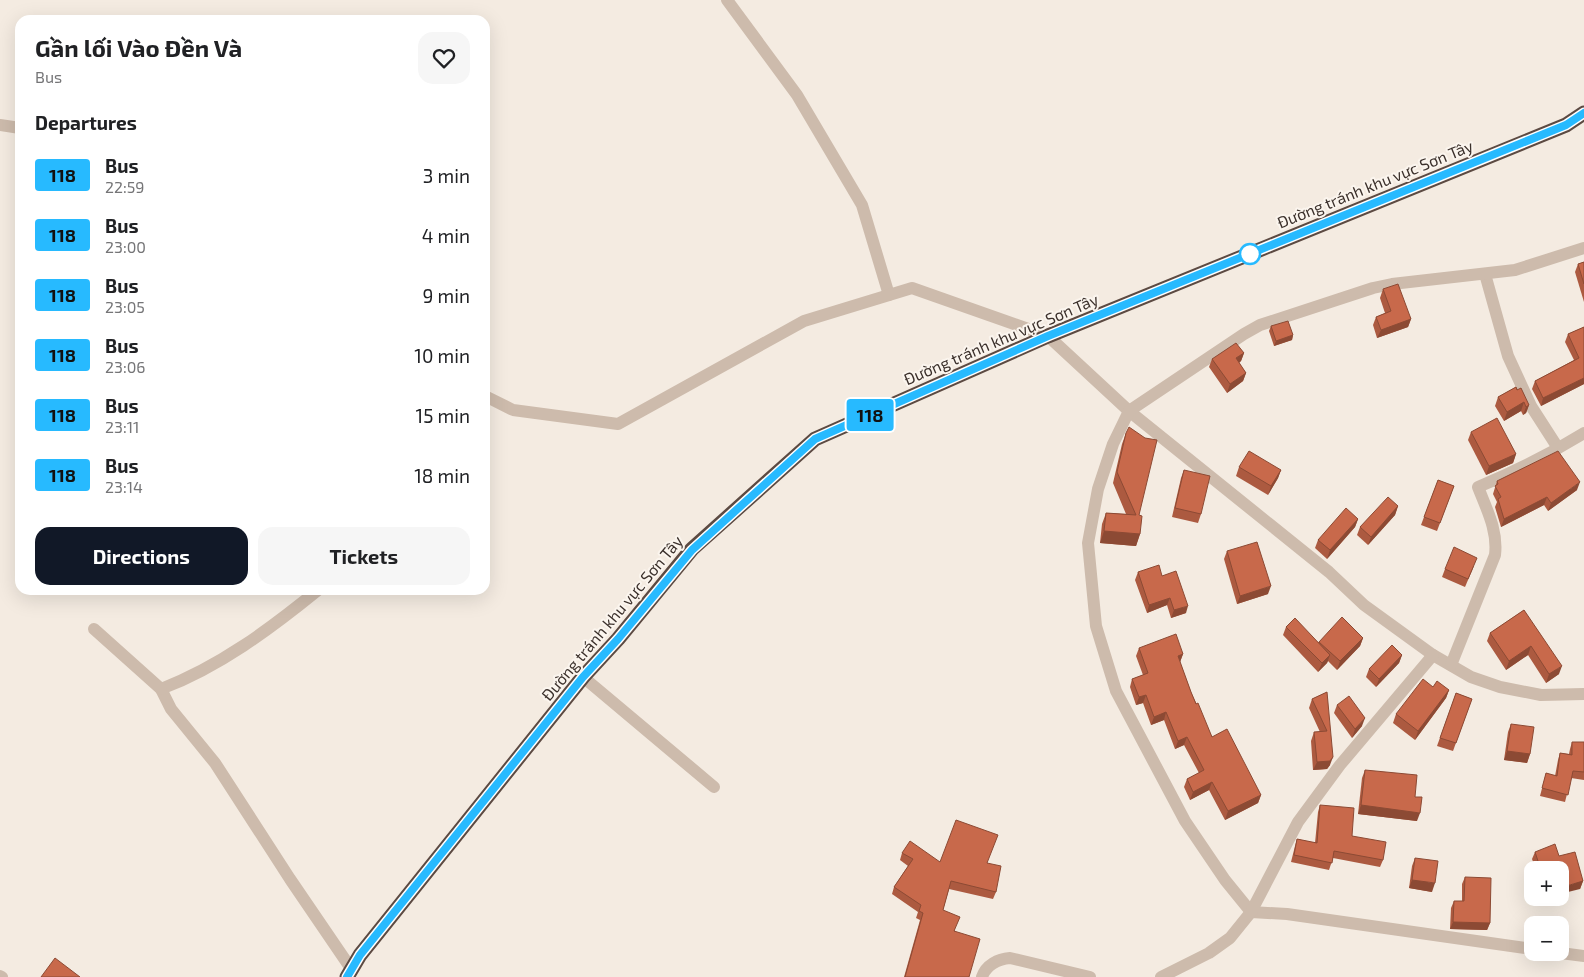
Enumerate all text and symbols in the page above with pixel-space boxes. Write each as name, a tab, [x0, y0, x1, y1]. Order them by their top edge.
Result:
button: heart	[418, 32, 470, 84]
text: Gần lối Vào Đền Và	[35, 33, 242, 62]
text: Bus	[35, 67, 62, 86]
text: Departures	[35, 111, 137, 134]
street label: Đường tránh khu vực Sơn Tây	[1274, 135, 1476, 232]
text: Bus	[105, 154, 139, 177]
text: 118	[49, 164, 76, 186]
text: 3 min	[423, 164, 470, 187]
text: 22:59	[105, 177, 145, 196]
text: Bus	[105, 214, 139, 237]
text: 118	[49, 224, 76, 246]
text: 4 min	[422, 224, 470, 247]
text: 23:00	[105, 237, 146, 256]
unlabelled marker	[1239, 243, 1261, 265]
text: Bus	[105, 274, 139, 297]
text: 118	[49, 284, 76, 306]
text: 9 min	[422, 284, 470, 307]
street label: Đường tránh khu vực Sơn Tây	[901, 289, 1101, 388]
text: 23:05	[105, 297, 145, 316]
text: Bus	[105, 334, 139, 357]
text: 118	[49, 344, 76, 366]
text: 10 min	[414, 344, 470, 367]
text: 23:06	[105, 357, 145, 376]
text: Bus	[105, 394, 139, 417]
line badge: 118	[841, 399, 899, 431]
text: 118	[49, 404, 76, 426]
text: 15 min	[416, 404, 470, 427]
text: 118	[857, 404, 883, 426]
text: 23:11	[105, 417, 139, 436]
text: Bus	[105, 454, 139, 477]
text: 118	[49, 464, 76, 486]
text: 18 min	[414, 464, 470, 487]
text: 23:14	[105, 477, 143, 496]
button: Directions	[35, 527, 248, 585]
button: Tickets	[258, 527, 470, 585]
street label: Đường tránh khu vực Sơn Tây	[537, 531, 687, 704]
map controls	[1524, 861, 1569, 961]
button: +	[1524, 861, 1569, 906]
button: −	[1524, 916, 1569, 961]

